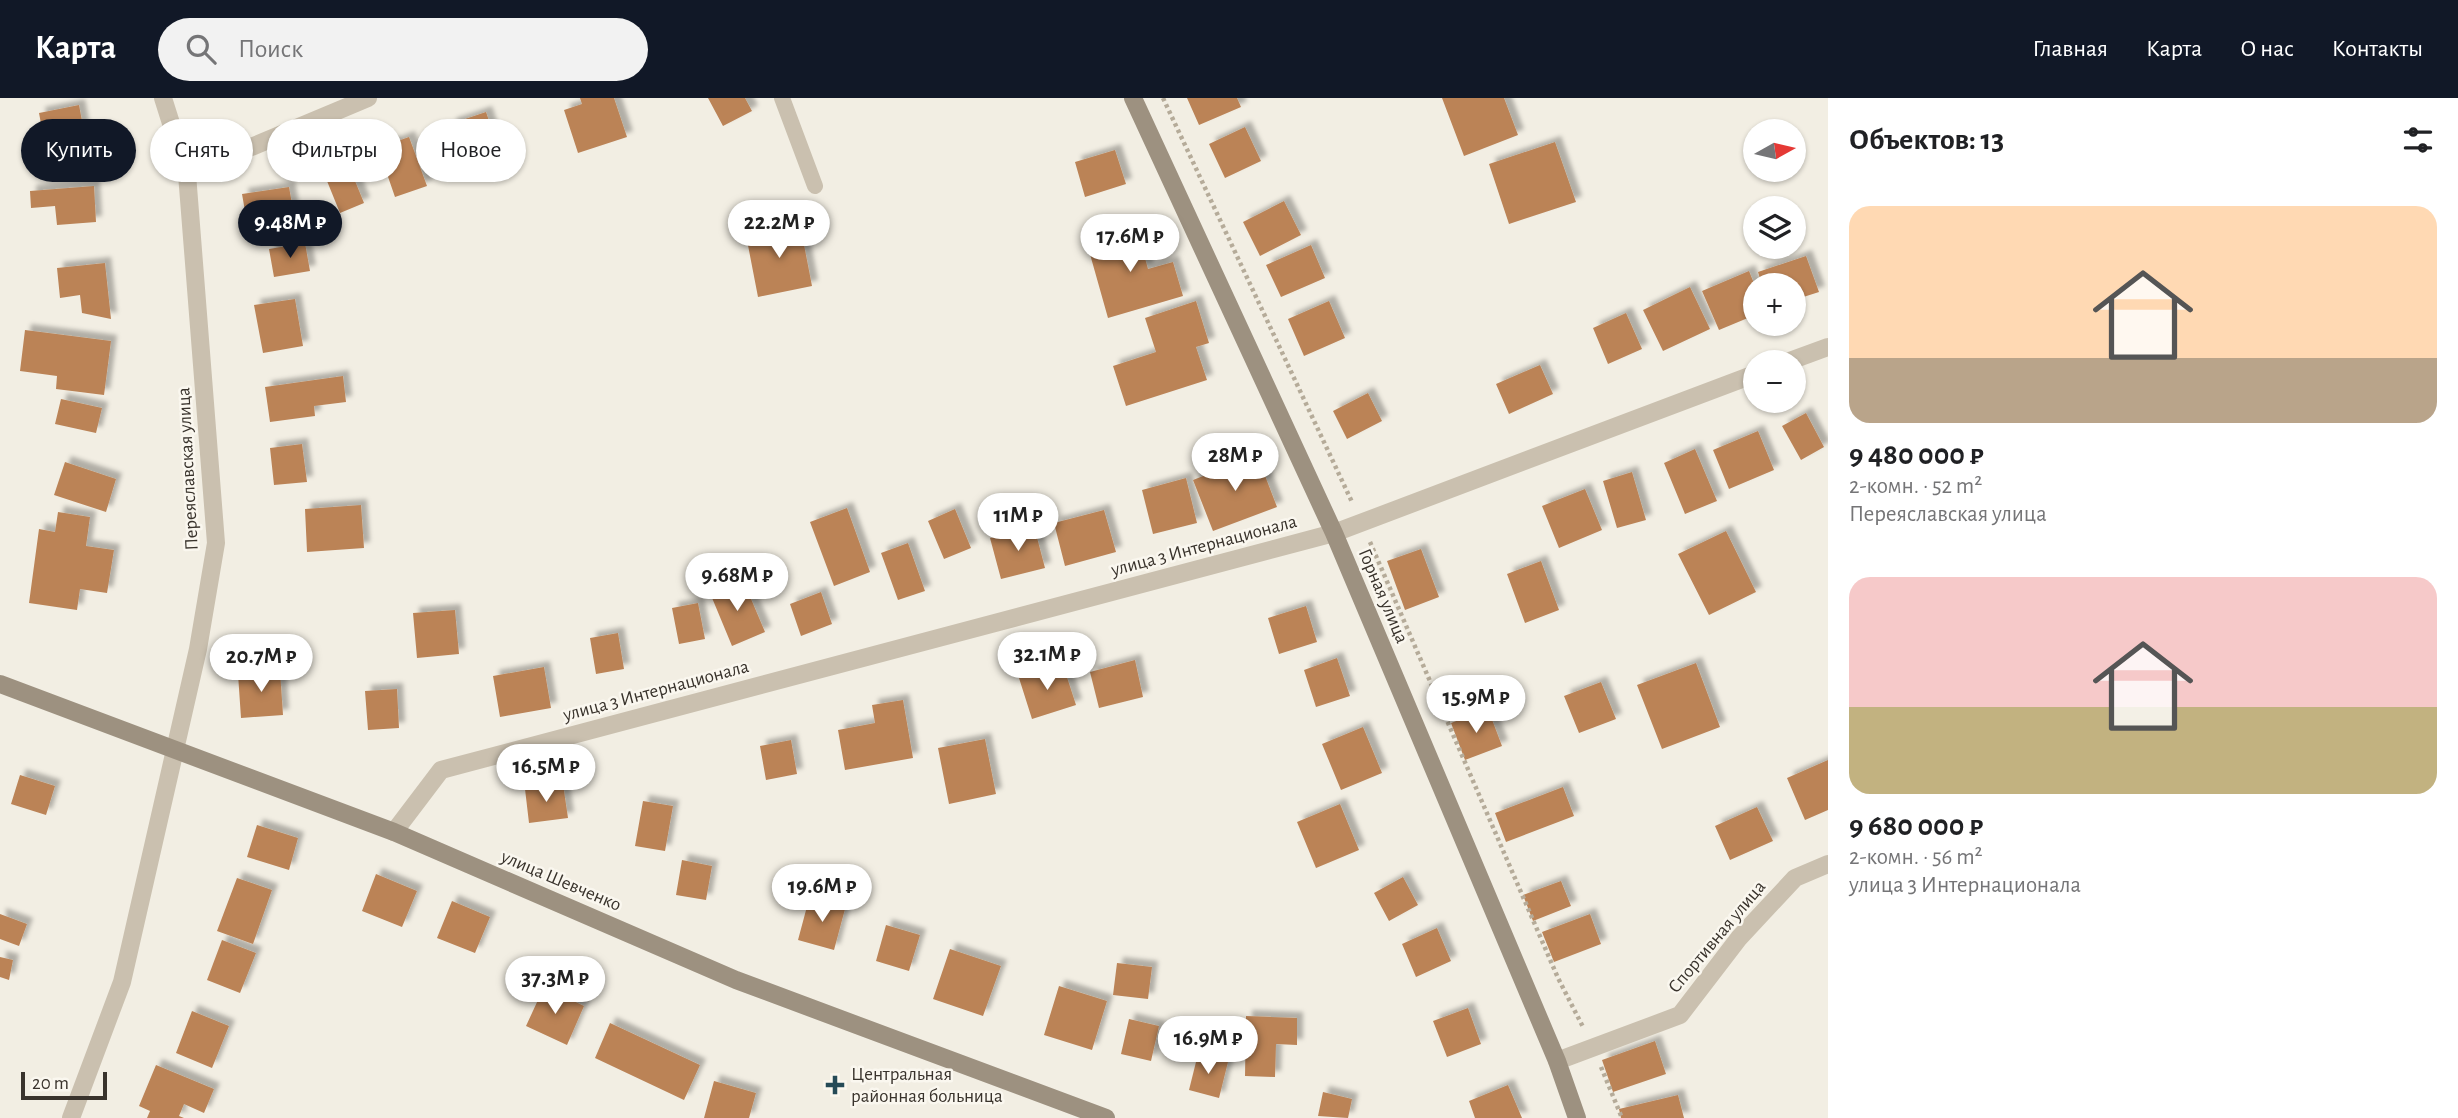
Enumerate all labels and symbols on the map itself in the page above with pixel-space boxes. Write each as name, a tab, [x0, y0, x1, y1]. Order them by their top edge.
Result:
north arrow	[1743, 119, 1806, 182]
pin: 9.48M ₽	[225, 200, 355, 260]
pin: 22.2M ₽	[714, 200, 844, 260]
pin: 17.6M ₽	[1065, 214, 1195, 274]
street label: Переяславская улица	[174, 387, 202, 551]
pin: 28M ₽	[1186, 434, 1284, 493]
pin: 11M ₽	[969, 494, 1067, 553]
street label: улица 3 Интернационала	[1108, 512, 1299, 580]
street label: Горная улица	[1355, 546, 1412, 646]
pin: 9.68M ₽	[672, 554, 802, 613]
pin: 32.1M ₽	[982, 632, 1112, 692]
pin: 20.7M ₽	[196, 634, 326, 694]
street label: улица 3 Интернационала	[560, 657, 751, 725]
pin: 15.9M ₽	[1411, 676, 1541, 735]
pin: 16.5M ₽	[481, 744, 611, 804]
street label: улица Шевченко	[497, 847, 624, 915]
pin: 19.6M ₽	[757, 864, 887, 924]
street label: Спортивная улица	[1665, 877, 1770, 997]
pin: 37.3M ₽	[490, 956, 620, 1016]
pin: 16.9M ₽	[1143, 1016, 1273, 1076]
place label: Центральная районная больница	[851, 1065, 1003, 1106]
scale bar	[21, 1069, 107, 1101]
marker: Центральная районная больница	[825, 1075, 845, 1095]

